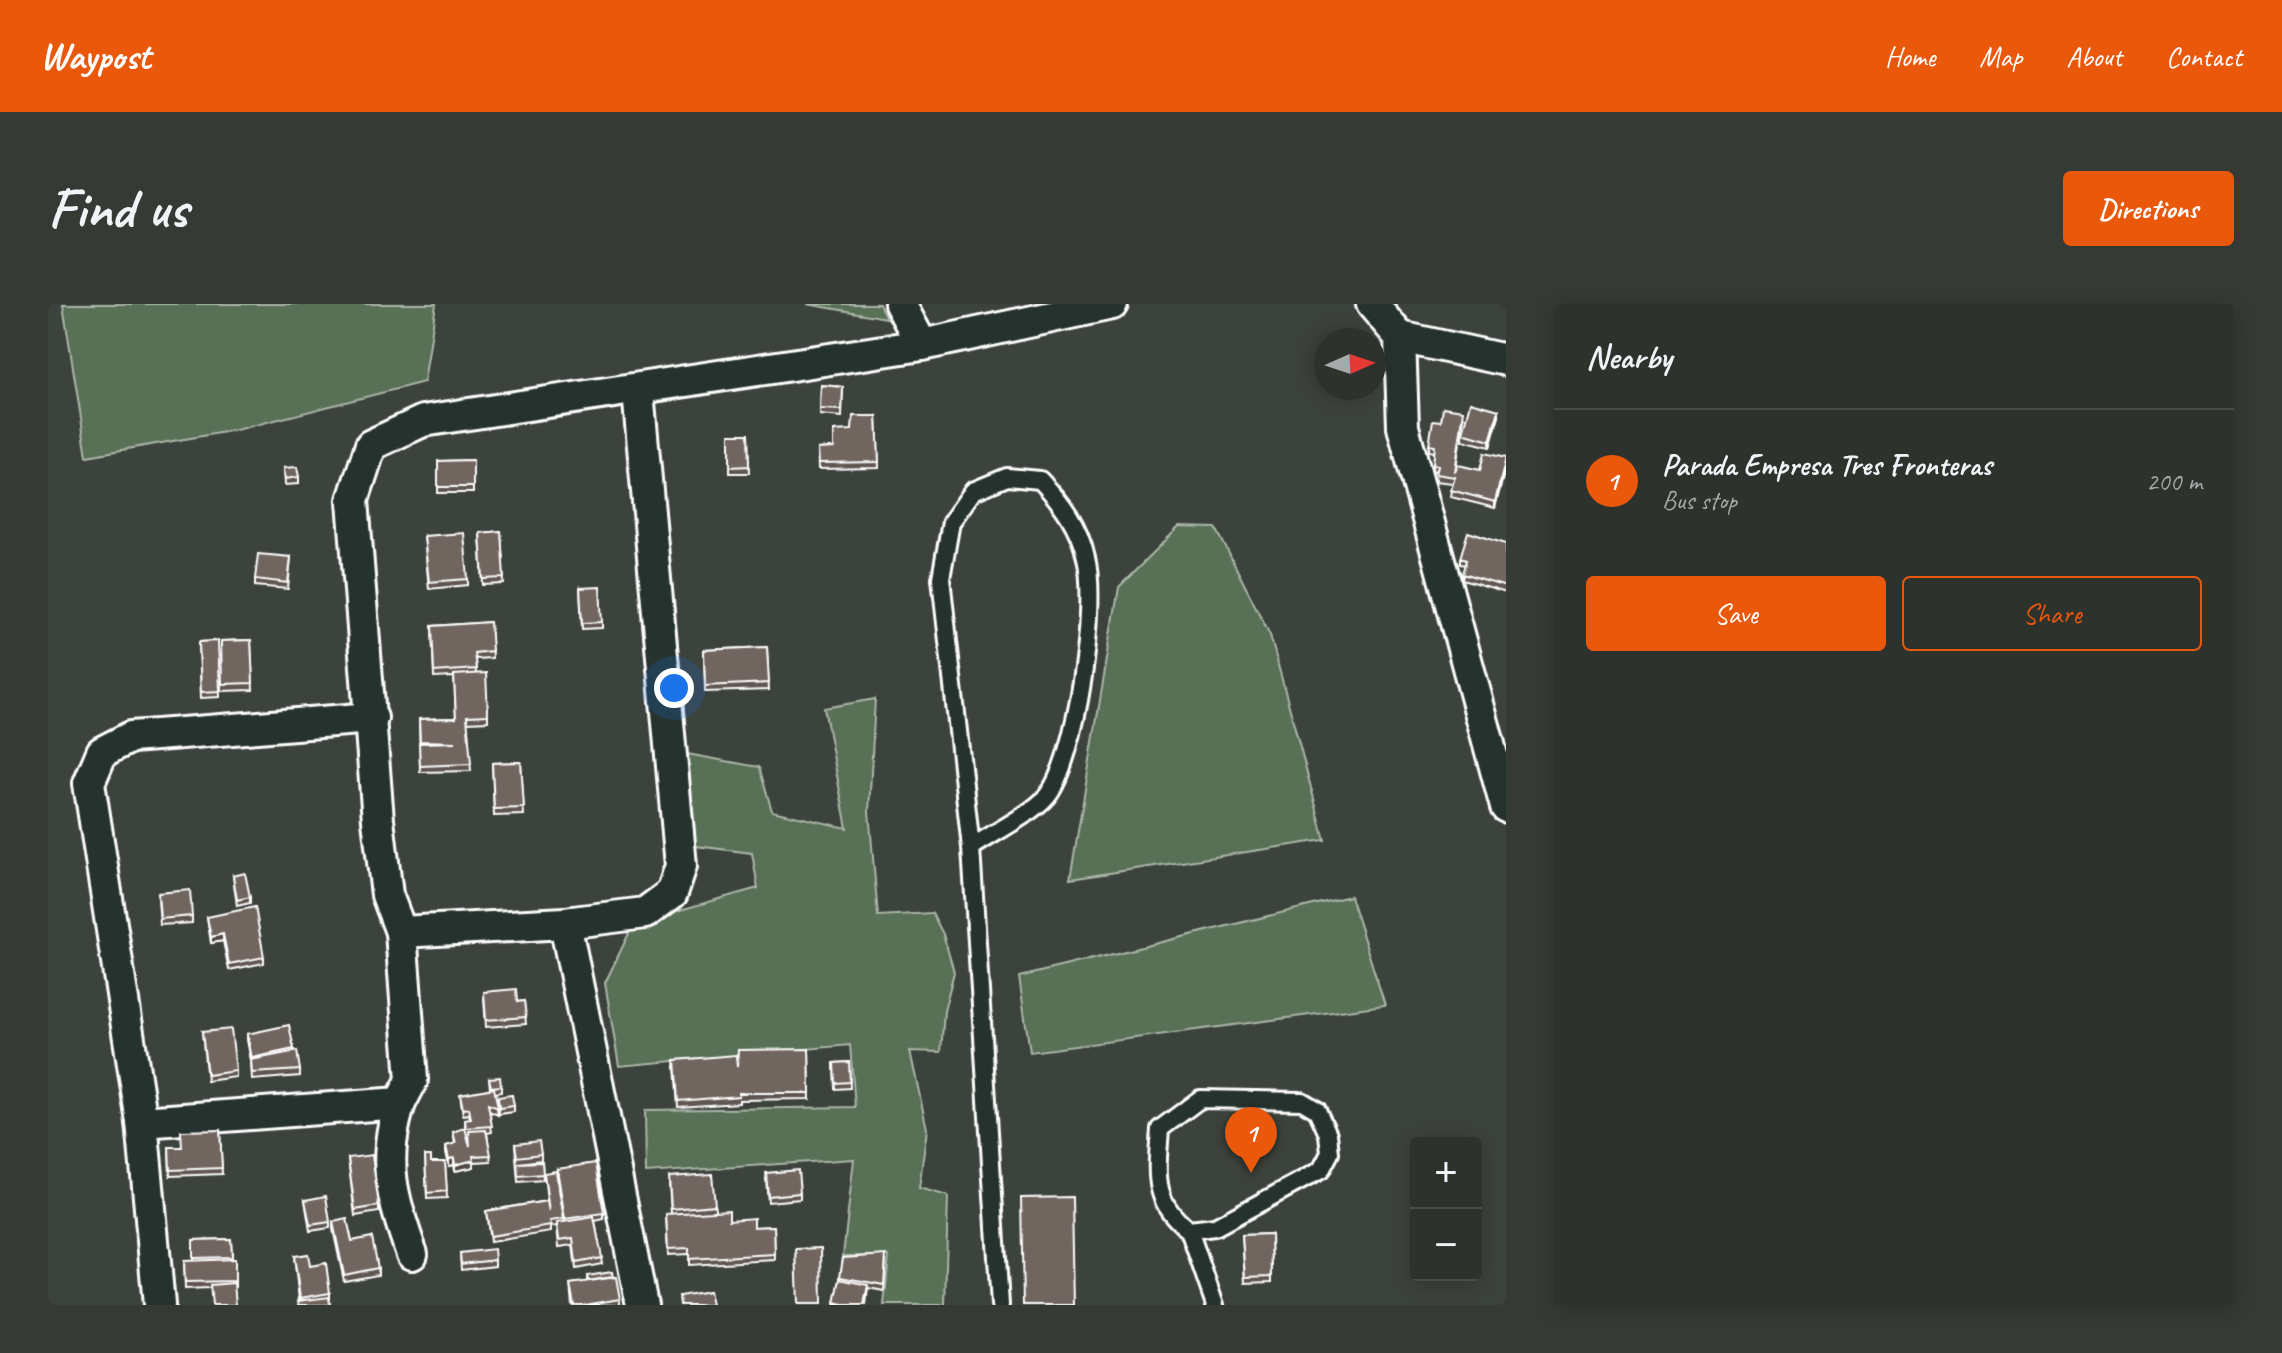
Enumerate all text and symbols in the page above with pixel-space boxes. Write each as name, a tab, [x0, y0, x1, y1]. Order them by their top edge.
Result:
text: Waypost	[40, 33, 151, 80]
text: Home	[1885, 39, 1935, 74]
text: Map	[1979, 39, 2022, 74]
text: About	[2066, 39, 2122, 74]
text: Contact	[2166, 39, 2242, 74]
button: Directions	[2063, 171, 2234, 246]
text: Find us	[48, 173, 188, 244]
north arrow	[1314, 328, 1386, 400]
text: Nearby	[1586, 335, 1672, 378]
text: Parada Empresa Tres Fronteras	[1662, 446, 1992, 484]
text: 1	[1606, 465, 1618, 498]
text: 200 m	[2146, 465, 2202, 498]
text: Bus stop	[1662, 484, 1737, 517]
button: Save	[1586, 576, 1886, 651]
button: Share	[1902, 576, 2202, 651]
your location	[654, 668, 694, 708]
pin: 1	[1225, 1107, 1277, 1173]
map controls	[1410, 1137, 1482, 1281]
button: +	[1410, 1137, 1482, 1209]
button: −	[1410, 1209, 1482, 1281]

